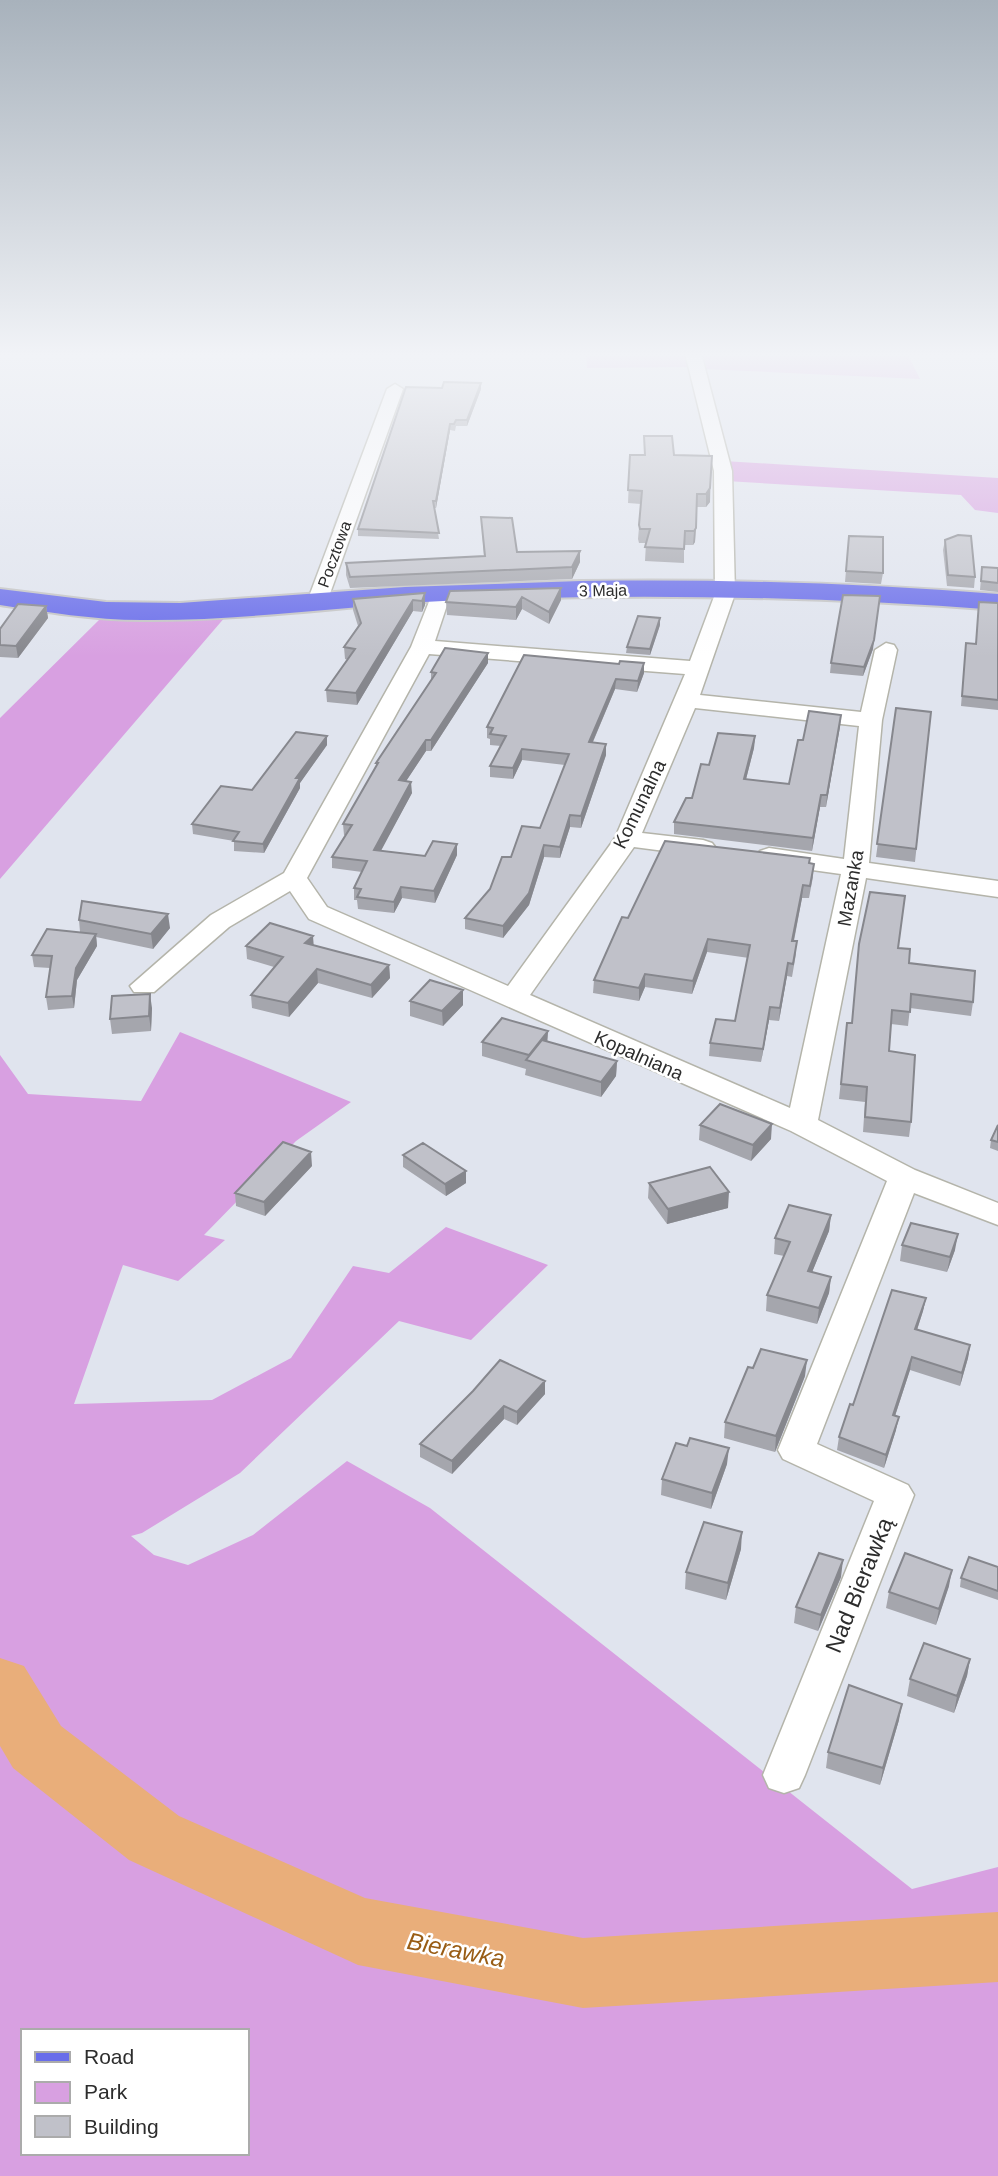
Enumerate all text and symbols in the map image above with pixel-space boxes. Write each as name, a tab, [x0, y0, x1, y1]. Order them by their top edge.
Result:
street label: Pocztowa	[315, 519, 354, 590]
street label: 3 Maja	[579, 582, 627, 599]
street label: Komunalna	[609, 756, 670, 852]
street label: Mazanka	[833, 848, 868, 928]
street label: Kopalniana	[591, 1027, 687, 1085]
street label: Nad Bierawką	[820, 1514, 898, 1656]
water label: Bierawka	[405, 1927, 507, 1972]
legend	[21, 2029, 248, 2155]
text: Road	[84, 2045, 134, 2068]
text: Park	[84, 2080, 128, 2103]
text: Building	[84, 2115, 159, 2138]

